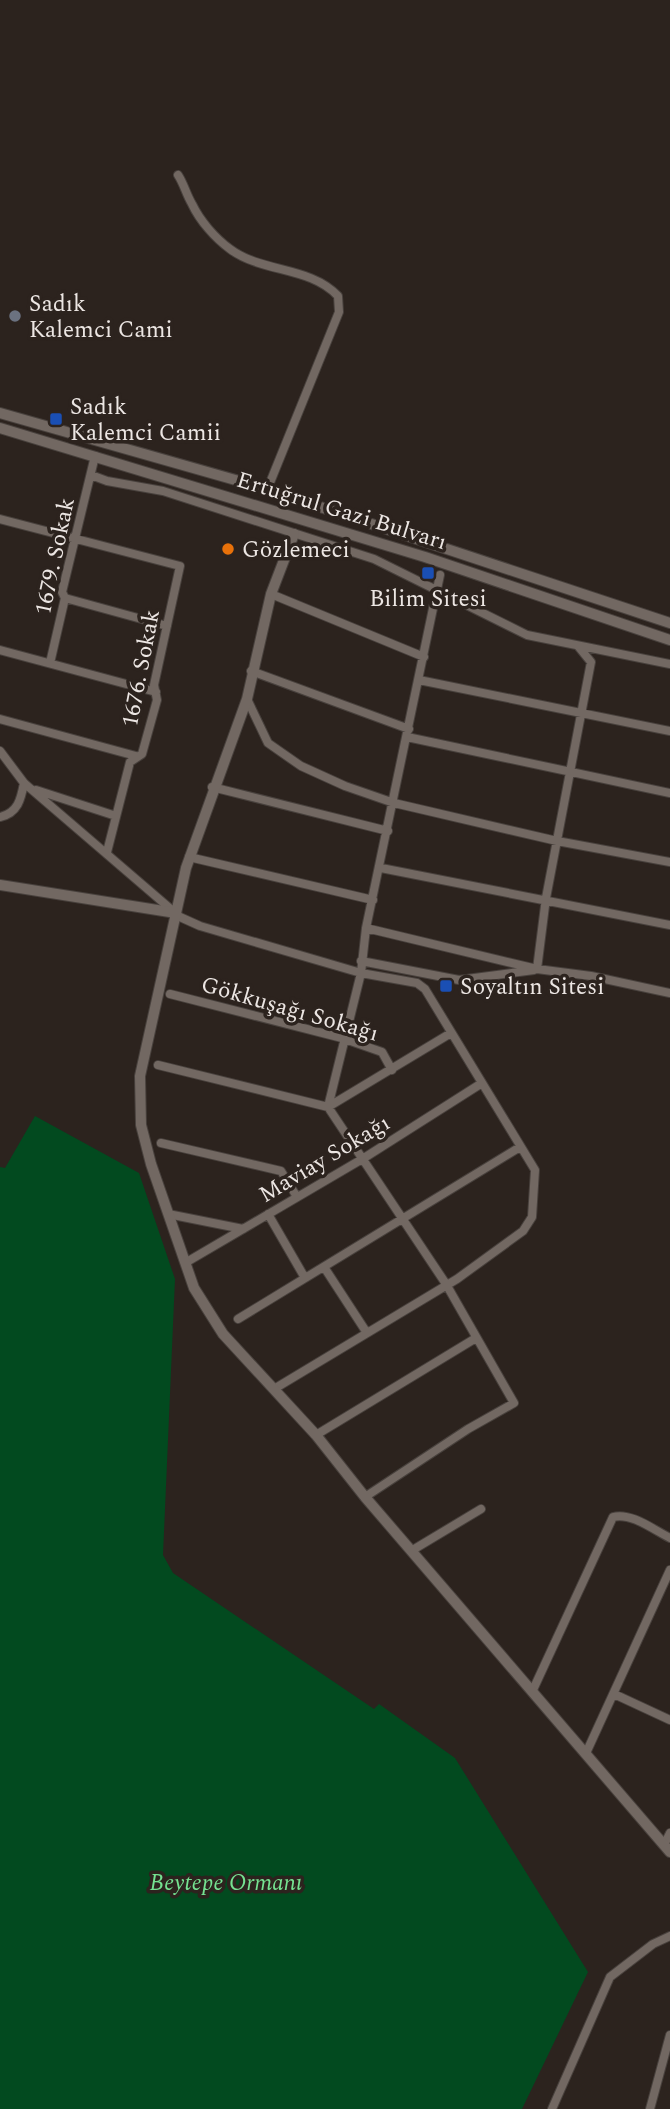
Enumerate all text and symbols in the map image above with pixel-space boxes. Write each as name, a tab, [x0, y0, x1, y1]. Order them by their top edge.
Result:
place label: Sadık Kalemci Cami	[29, 287, 173, 348]
marker: Sadık Kalemci Cami	[7, 308, 23, 324]
place label: Sadık Kalemci Camii	[70, 390, 221, 451]
marker: Sadık Kalemci Camii	[48, 411, 64, 427]
street label: Ertuğrul Gazi Bulvarı	[232, 463, 451, 560]
street label: 1679. Sokak	[26, 494, 85, 618]
place label: Gözlemeci	[242, 533, 350, 568]
marker: Gözlemeci	[220, 541, 236, 557]
marker: Bilim Sitesi	[420, 565, 436, 581]
place label: Bilim Sitesi	[369, 582, 487, 617]
street label: 1676. Sokak	[113, 606, 170, 730]
street label: Gökkuşağı Sokağı	[197, 967, 382, 1052]
place label: Soyaltın Sitesi	[460, 970, 604, 1005]
marker: Soyaltın Sitesi	[438, 978, 454, 994]
street label: Maviay Sokağı	[252, 1106, 397, 1212]
park label: Beytepe Ormanı	[150, 1866, 302, 1901]

